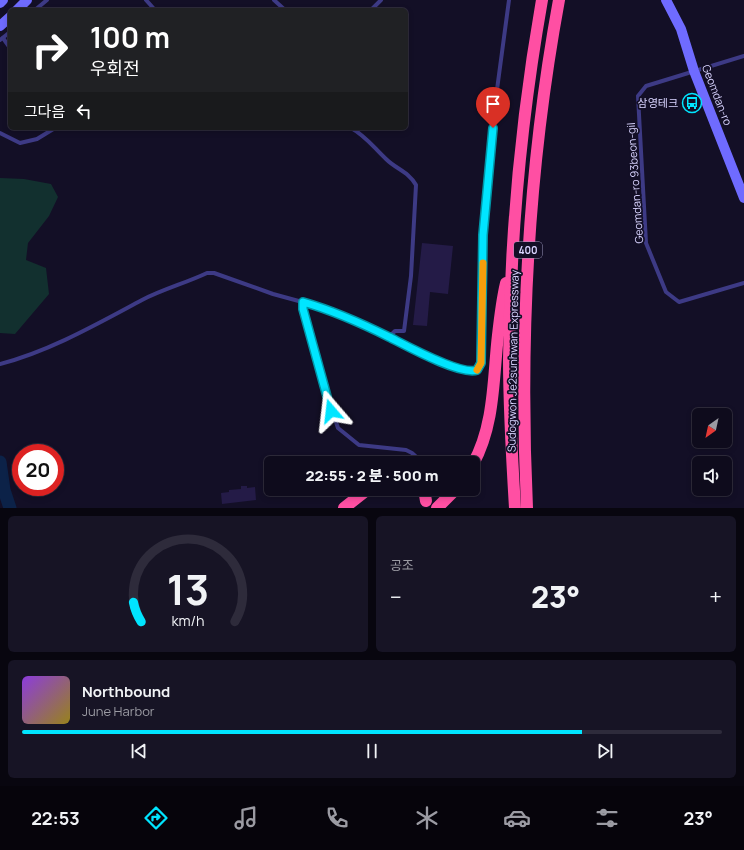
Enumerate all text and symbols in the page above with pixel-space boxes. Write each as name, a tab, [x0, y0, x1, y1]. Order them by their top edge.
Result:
text: 100 m	[90, 18, 170, 56]
icon: right	[24, 24, 76, 76]
text: 우회전	[90, 56, 140, 80]
street label: Geomdan-ro	[699, 62, 736, 128]
pin	[476, 87, 510, 128]
bus stop icon: 삼영테크	[681, 92, 703, 114]
icon: arrive	[482, 93, 504, 115]
place label: 삼영테크	[638, 95, 678, 110]
icon: left	[73, 100, 95, 122]
text: 그다음	[24, 101, 65, 122]
street label: Geomdan-ro 93beon-gil	[623, 122, 646, 244]
road number: 400	[514, 242, 542, 258]
street label: Sudogwon Je2sunhwan Expressway	[503, 270, 522, 452]
position arrow	[310, 390, 352, 432]
north arrow	[692, 408, 732, 448]
map controls	[692, 408, 732, 496]
speed limit sign: 20	[12, 444, 64, 496]
button: sound	[692, 456, 732, 496]
text: 22:55 · 2 분 · 500 m	[305, 465, 439, 486]
text: 공조	[390, 556, 414, 574]
text: 13	[167, 561, 209, 617]
text: 23°	[531, 576, 580, 617]
text: −	[390, 582, 402, 612]
text: +	[709, 582, 722, 612]
text: km/h	[171, 611, 205, 630]
text: Northbound	[82, 681, 170, 702]
text: June Harbor	[82, 702, 155, 720]
icon: previous	[128, 740, 150, 762]
icon: pause	[361, 740, 383, 762]
icon: next	[594, 740, 616, 762]
icon: directions	[142, 804, 170, 832]
icon: music	[232, 804, 260, 832]
icon: phone	[323, 804, 351, 832]
icon: climate	[413, 804, 441, 832]
icon: car	[503, 804, 531, 832]
icon: filters	[593, 804, 621, 832]
text: 22:53	[31, 806, 80, 830]
text: 23°	[684, 806, 713, 830]

